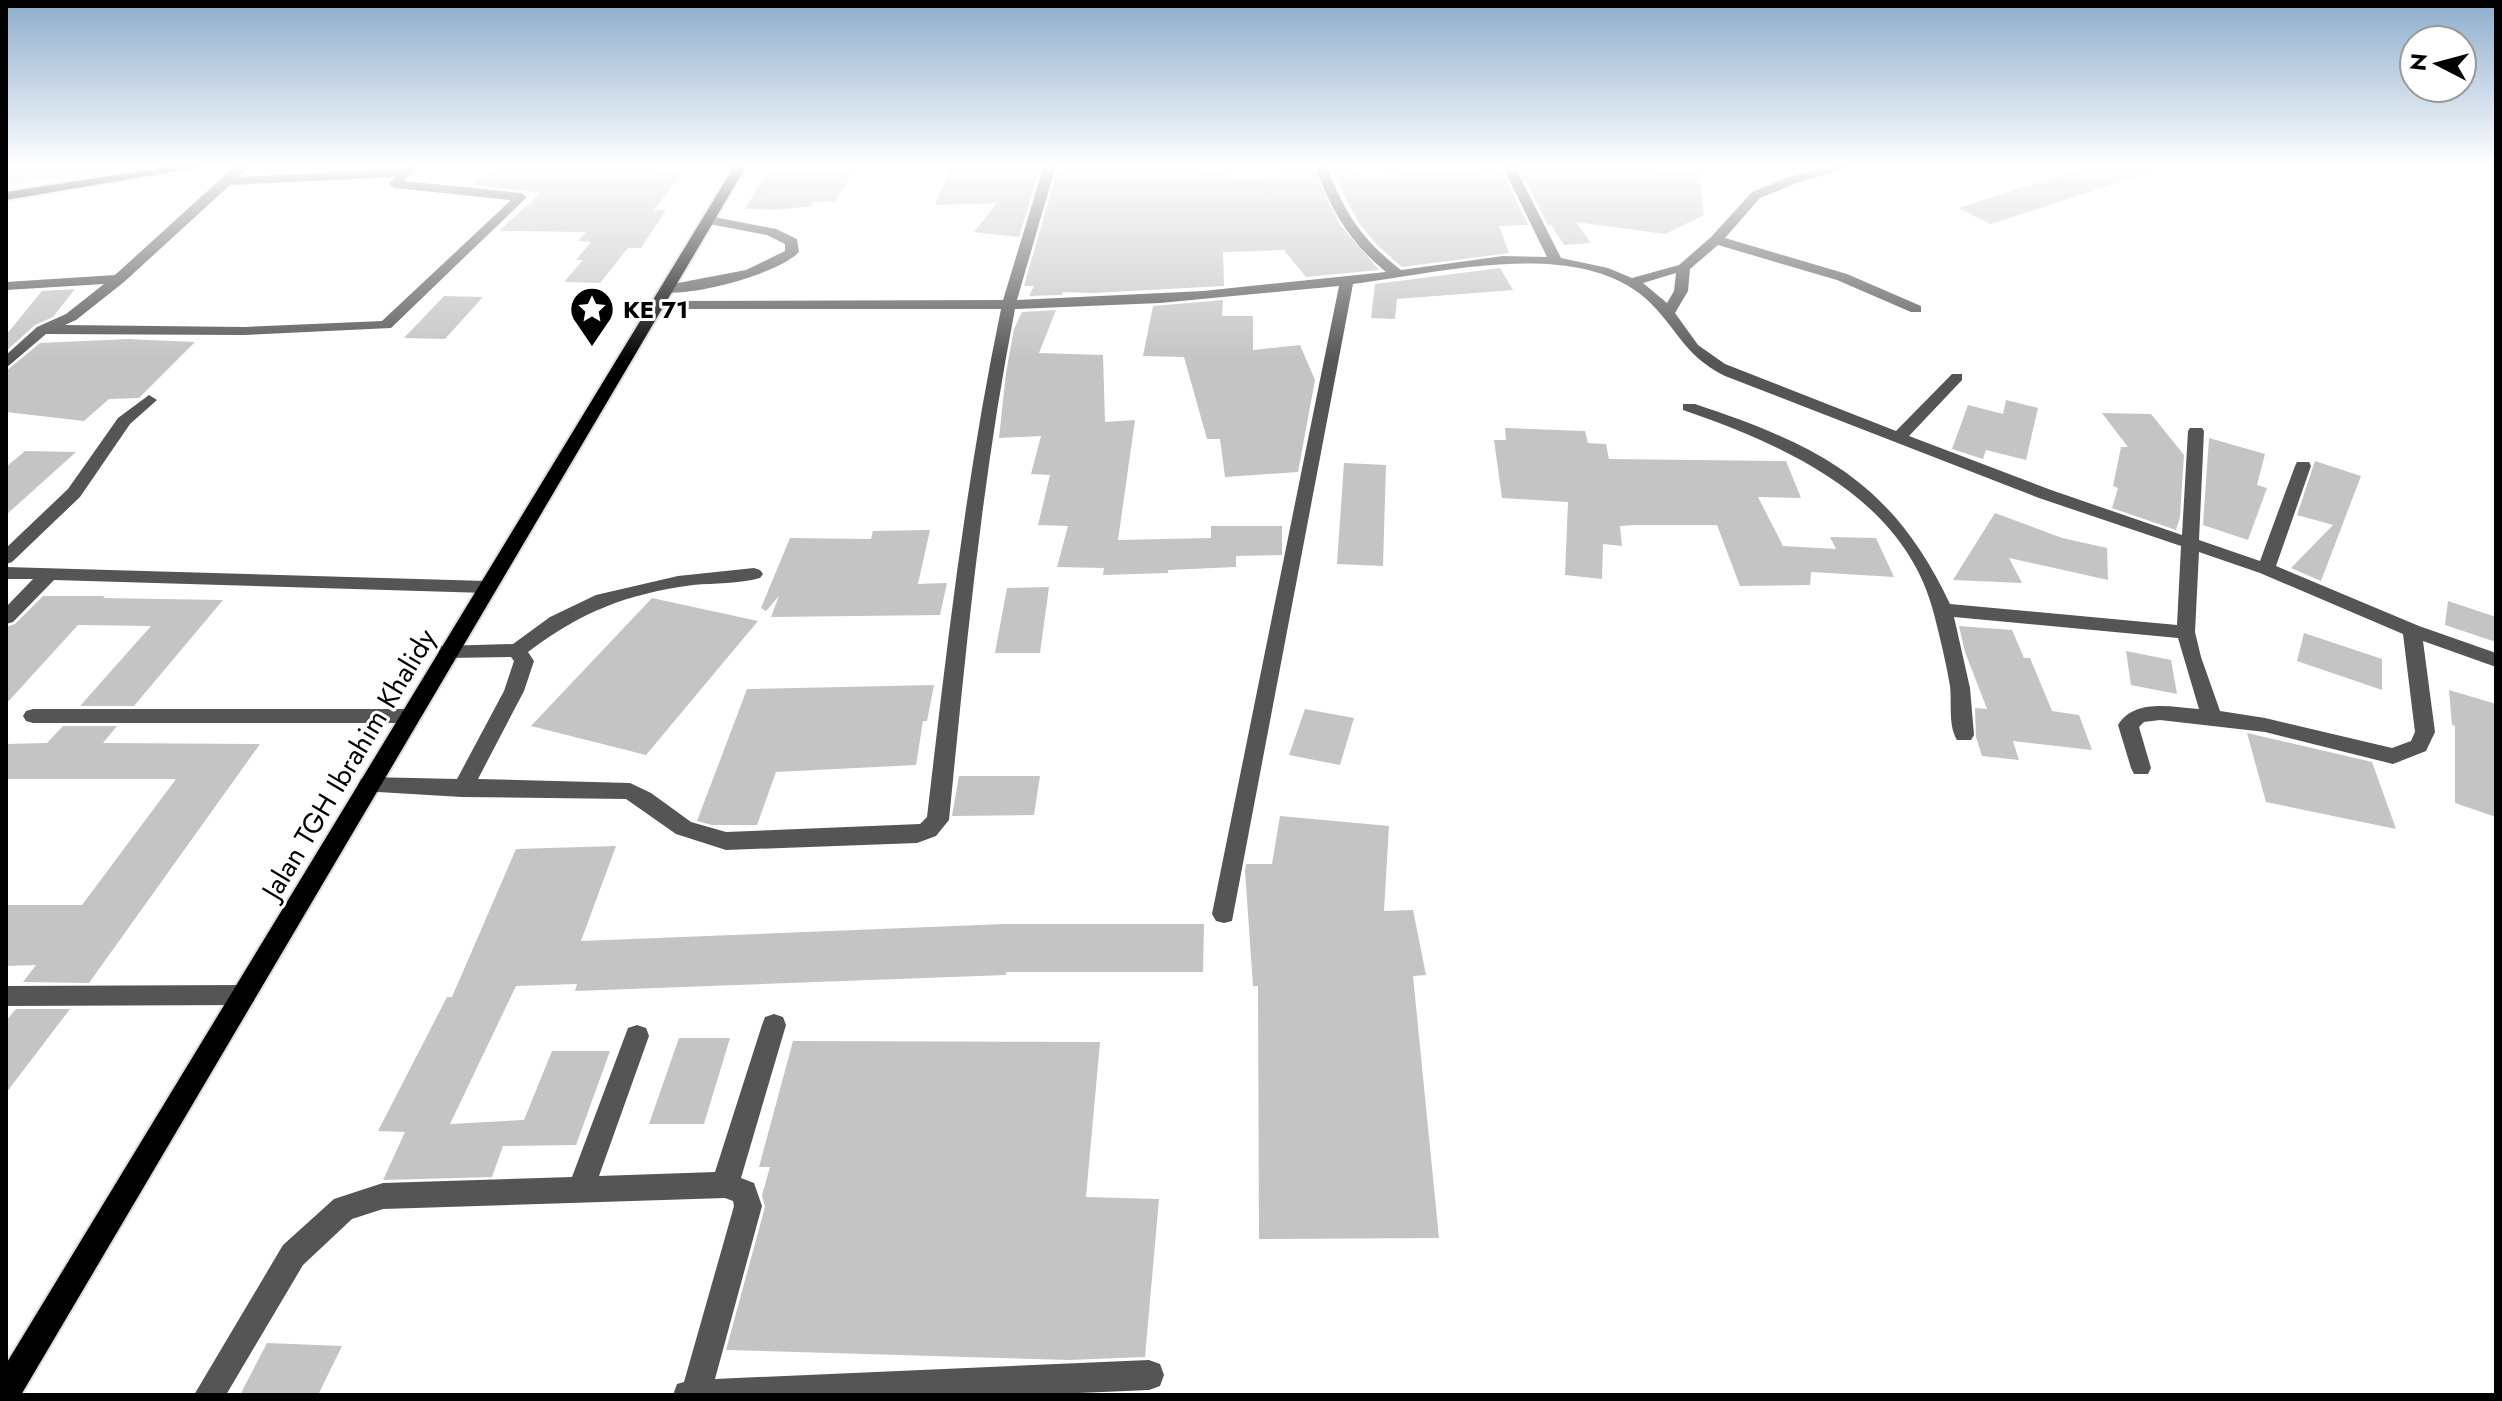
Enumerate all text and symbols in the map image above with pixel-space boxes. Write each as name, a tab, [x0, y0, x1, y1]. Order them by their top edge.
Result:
north arrow	[2398, 24, 2478, 104]
text: N	[2401, 52, 2435, 72]
place icon: KE 71	[568, 285, 616, 348]
place label: KE 71	[623, 292, 688, 327]
street label: Jalan TGH Ibrahim Khalidy	[250, 620, 447, 910]

